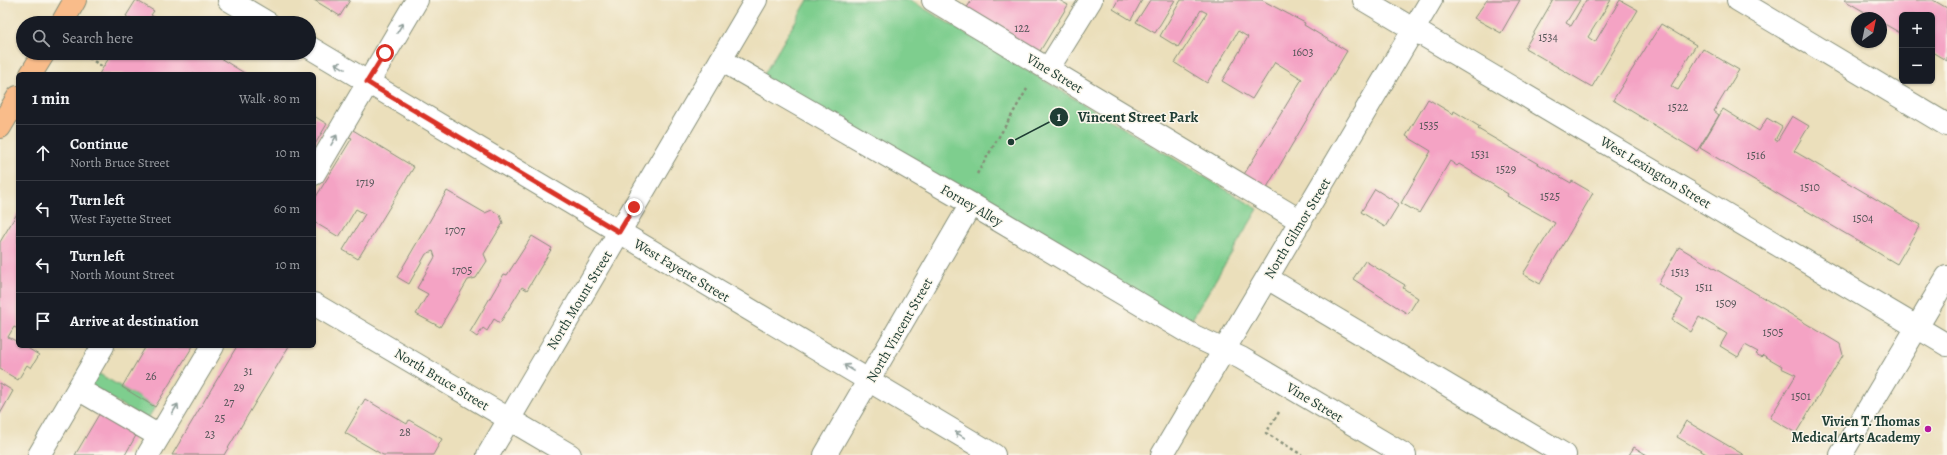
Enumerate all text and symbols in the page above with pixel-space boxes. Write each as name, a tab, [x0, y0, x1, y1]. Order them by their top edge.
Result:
north arrow	[1851, 12, 1887, 48]
map controls	[1899, 12, 1935, 84]
button: +	[1899, 12, 1935, 48]
search box	[16, 16, 316, 60]
house number: 122	[1014, 20, 1030, 36]
one-way arrow	[396, 22, 404, 34]
icon: search	[30, 27, 52, 49]
text: Search here	[62, 28, 133, 48]
house number: 1534	[1538, 29, 1558, 45]
route start	[376, 44, 394, 62]
house number: 1603	[1292, 44, 1314, 60]
button: −	[1899, 48, 1935, 84]
street label: Vine Street	[1022, 49, 1087, 98]
one-way arrow	[334, 61, 346, 69]
text: 1 min	[32, 87, 70, 110]
text: Walk · 80 m	[239, 90, 300, 107]
house number: 1522	[1668, 99, 1689, 115]
callout: Vincent Street Park	[1049, 103, 1206, 130]
text: Vincent Street Park	[1077, 107, 1199, 127]
text: 1	[1057, 109, 1062, 125]
house number: 1535	[1419, 117, 1439, 133]
street label: West Lexington Street	[1596, 131, 1715, 213]
text: Continue	[70, 134, 128, 154]
one-way arrow	[330, 134, 338, 146]
icon: ahead	[32, 142, 54, 164]
text: 10 m	[275, 144, 300, 161]
house number: 1531	[1471, 146, 1489, 162]
house number: 1516	[1747, 147, 1766, 163]
text: North Bruce Street	[70, 154, 170, 171]
house number: 1529	[1496, 161, 1516, 177]
house number: 1719	[356, 174, 374, 190]
street label: North Gilmor Street	[1260, 174, 1335, 282]
house number: 1510	[1800, 179, 1820, 195]
street label: Forney Alley	[937, 180, 1007, 231]
house number: 1525	[1540, 188, 1560, 204]
text: Turn left	[70, 190, 125, 210]
icon: left	[32, 198, 54, 220]
route end	[625, 198, 643, 216]
text: 60 m	[274, 200, 300, 217]
text: West Fayette Street	[70, 210, 171, 227]
house number: 1504	[1852, 210, 1874, 226]
house number: 1707	[445, 222, 466, 238]
street label: West Fayette Street	[629, 234, 734, 307]
text: Turn left	[70, 246, 125, 266]
street label: North Mount Street	[542, 247, 617, 353]
icon: left	[32, 254, 54, 276]
text: 10 m	[275, 256, 300, 273]
house number: 1705	[452, 262, 472, 278]
house number: 1513	[1671, 264, 1689, 280]
text: North Mount Street	[70, 266, 175, 283]
street label: North Vincent Street	[862, 274, 937, 386]
house number: 1511	[1695, 279, 1713, 295]
house number: 1509	[1715, 295, 1737, 311]
icon: arrive	[32, 310, 54, 332]
text: Arrive at destination	[70, 311, 199, 331]
house number: 1505	[1763, 324, 1783, 340]
street label: North Bruce Street	[391, 344, 493, 415]
house number: 31	[243, 363, 253, 379]
one-way arrow	[843, 364, 855, 372]
house number: 26	[145, 368, 157, 384]
street label: Vine Street	[1282, 378, 1347, 427]
house number: 29	[233, 379, 245, 395]
house number: 1501	[1791, 388, 1811, 404]
house number: 27	[224, 394, 235, 410]
one-way arrow	[172, 403, 180, 415]
house number: 25	[215, 410, 225, 426]
place label: Vivien T. Thomas Medical Arts Academy	[1791, 412, 1921, 447]
house number: 28	[399, 424, 411, 440]
marker: Vivien T. Thomas Medical Arts Academy	[1923, 424, 1933, 434]
house number: 23	[205, 426, 215, 442]
one-way arrow	[955, 431, 966, 439]

